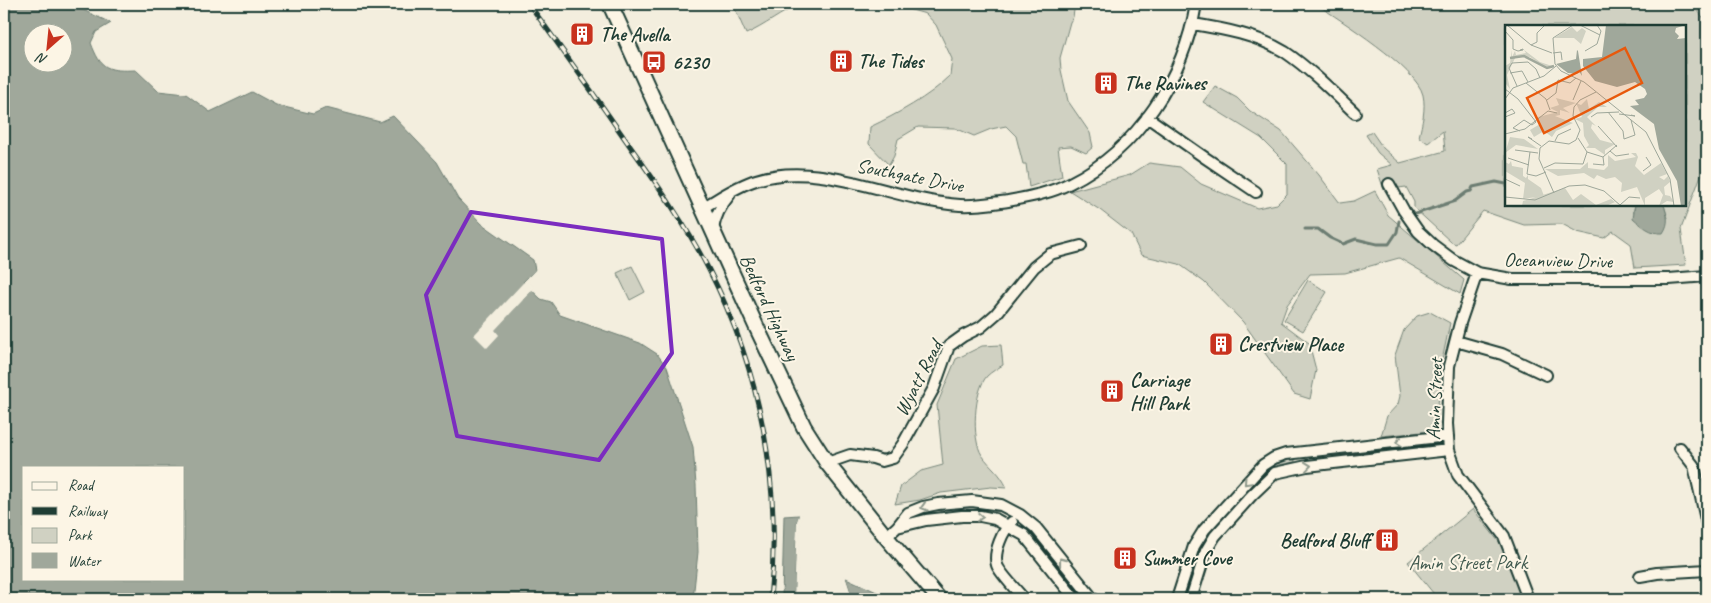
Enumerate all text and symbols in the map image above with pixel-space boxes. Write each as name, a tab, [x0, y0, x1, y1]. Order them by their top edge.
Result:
building icon: The Avella	[569, 21, 595, 47]
north arrow	[22, 22, 72, 72]
place label: The Avella	[600, 22, 671, 47]
inset map	[1505, 25, 1686, 206]
building icon: The Tides	[828, 48, 854, 74]
text: N	[33, 49, 50, 69]
bus stop icon: 6230	[641, 49, 667, 75]
place label: The Tides	[858, 49, 925, 74]
place label: 6230	[672, 50, 710, 75]
building icon: The Ravines	[1093, 70, 1119, 96]
place label: The Ravines	[1124, 71, 1208, 96]
street label: Southgate Drive	[854, 153, 967, 198]
street label: Oceanview Drive	[1504, 247, 1614, 274]
street label: Bedford Highway	[734, 250, 806, 366]
building icon: Crestview Place	[1208, 331, 1234, 357]
place label: Crestview Place	[1238, 332, 1345, 357]
street label: Wyatt Road	[889, 334, 949, 420]
street label: Amin Street	[1421, 355, 1449, 440]
place label: Carriage Hill Park	[1130, 368, 1191, 416]
building icon: Carriage Hill Park	[1099, 378, 1125, 404]
one-way arrow	[1395, 436, 1403, 447]
one-way arrow	[1304, 461, 1312, 472]
legend	[22, 466, 185, 580]
text: Road	[68, 476, 95, 495]
one-way arrow	[1244, 476, 1253, 485]
text: Railway	[68, 502, 109, 521]
one-way arrow	[920, 502, 929, 512]
one-way arrow	[976, 511, 984, 522]
text: Park	[68, 526, 93, 545]
building icon: Bedford Bluff	[1374, 527, 1400, 553]
place label: Bedford Bluff	[1280, 528, 1375, 553]
building icon: Summer Cove	[1112, 545, 1138, 571]
place label: Summer Cove	[1142, 546, 1234, 571]
park label: Amin Street Park	[1409, 550, 1529, 575]
text: Water	[68, 552, 102, 571]
one-way arrow	[1059, 557, 1068, 567]

